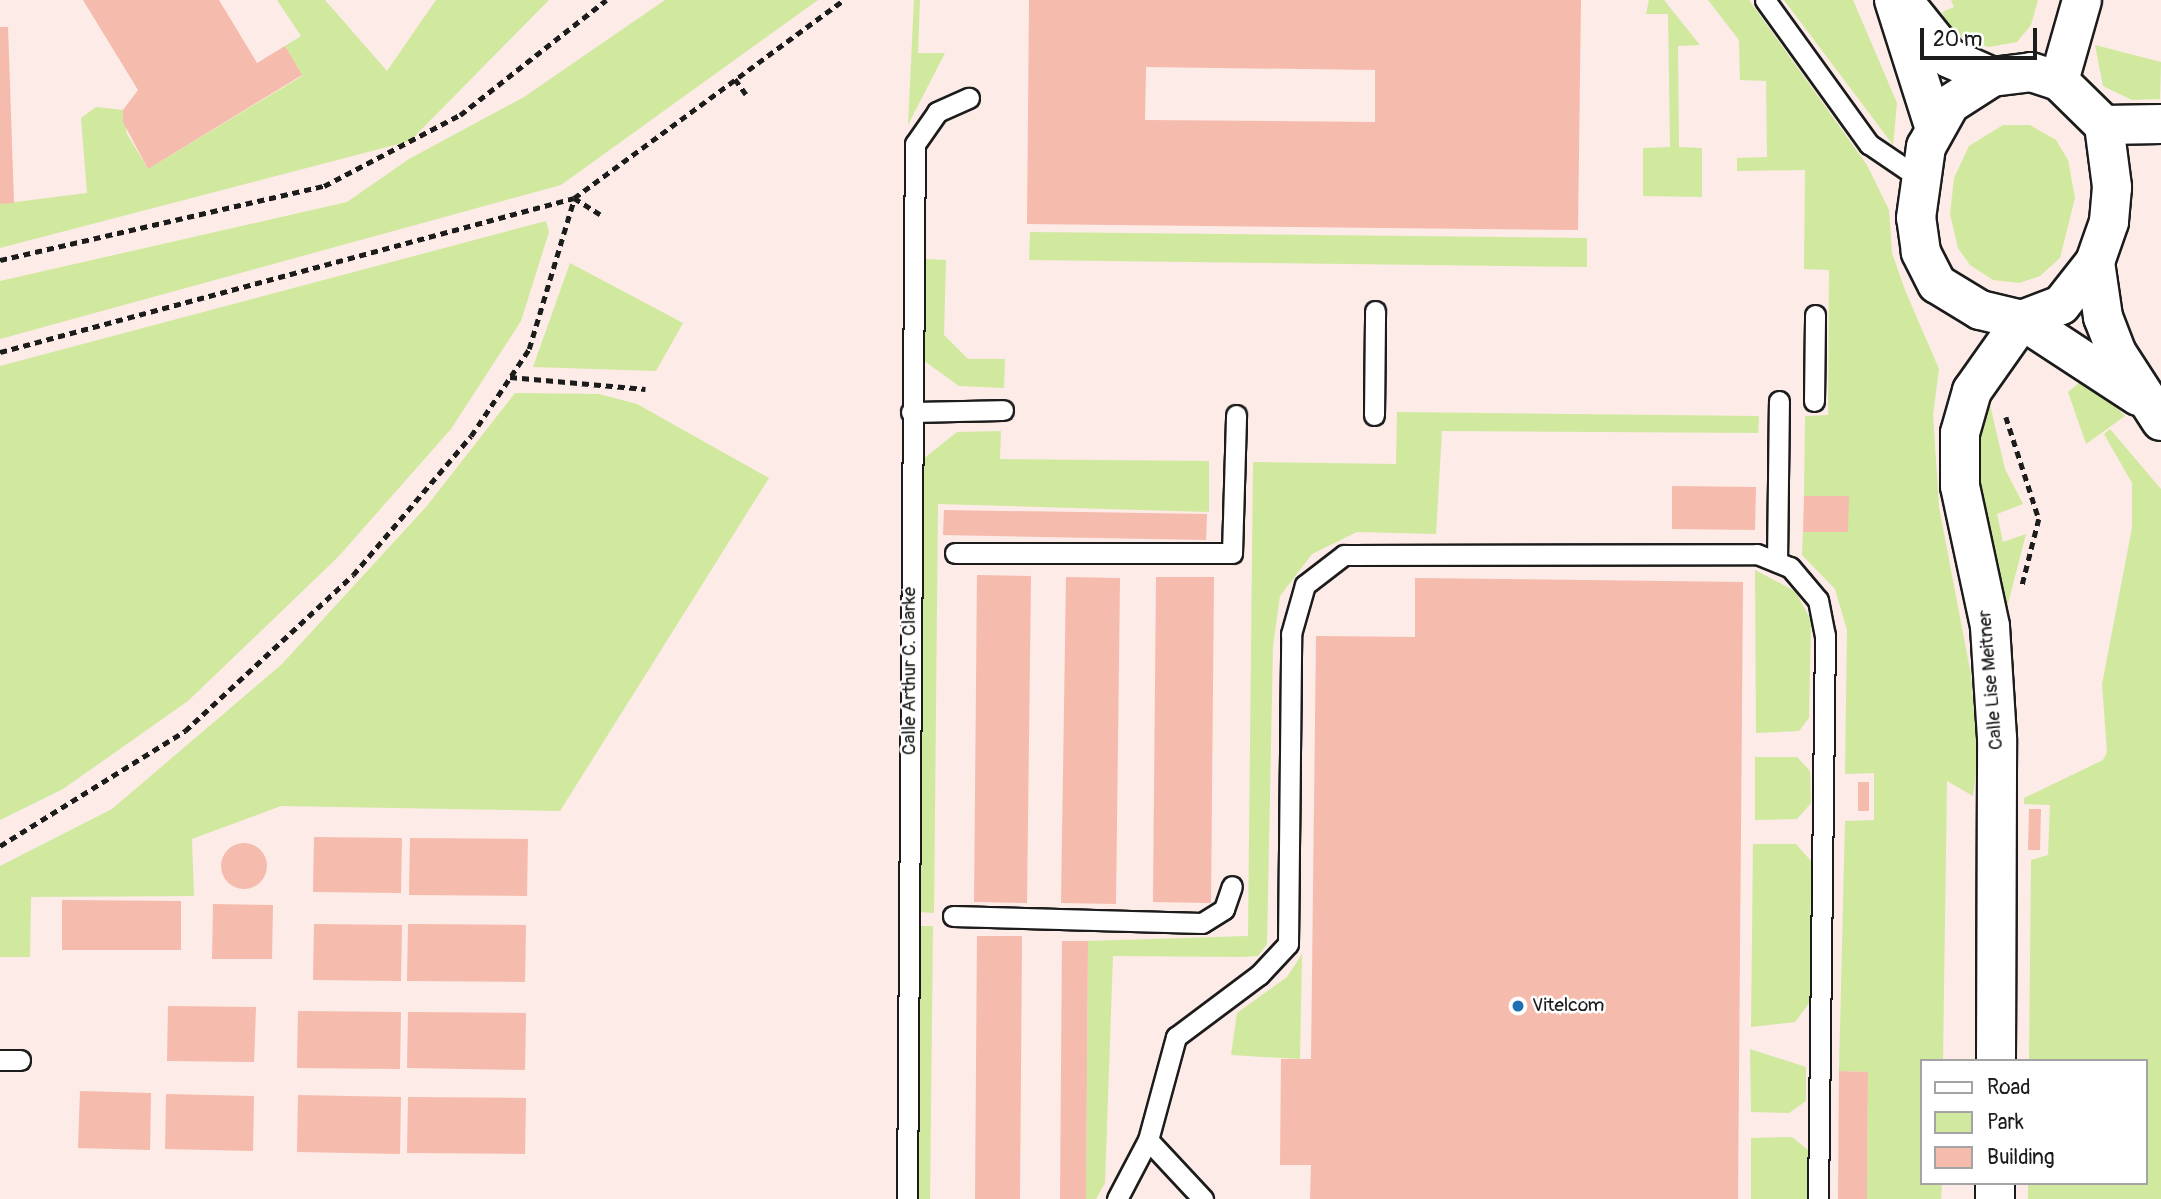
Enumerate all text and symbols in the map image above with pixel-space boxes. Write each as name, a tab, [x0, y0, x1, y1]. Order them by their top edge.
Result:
scale bar	[1923, 14, 2040, 58]
text: 20 m	[1933, 26, 1982, 53]
street label: Calle Arthur C. Clarke	[899, 587, 921, 755]
street label: Calle Lise Meitner	[1974, 609, 2008, 751]
place label: Vitelcom	[1532, 995, 1604, 1017]
marker: Vitelcom	[1510, 998, 1526, 1014]
legend	[1920, 1059, 2147, 1185]
text: Road	[1987, 1074, 2031, 1101]
text: Park	[1987, 1109, 2024, 1136]
text: Building	[1987, 1144, 2054, 1171]

